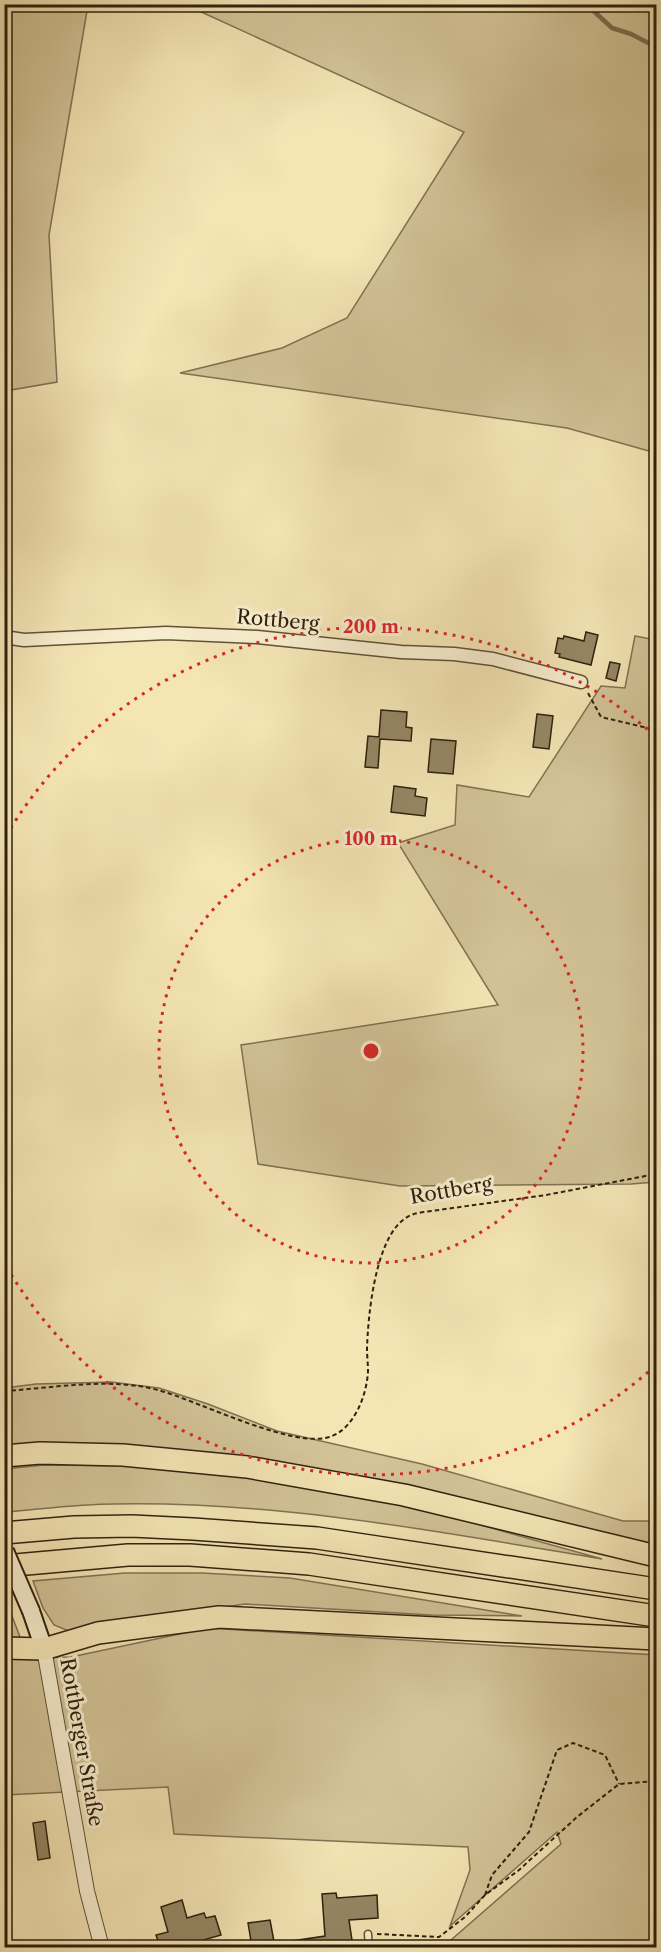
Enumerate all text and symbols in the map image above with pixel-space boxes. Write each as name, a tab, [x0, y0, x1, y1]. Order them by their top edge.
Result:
street label: Rottberg	[236, 604, 321, 636]
text: 200 m	[343, 616, 399, 638]
text: 100 m	[344, 828, 398, 850]
centre of rings	[361, 1041, 381, 1061]
street label: Rottberg	[408, 1171, 494, 1209]
street label: Rottberger Straße	[55, 1656, 109, 1828]

